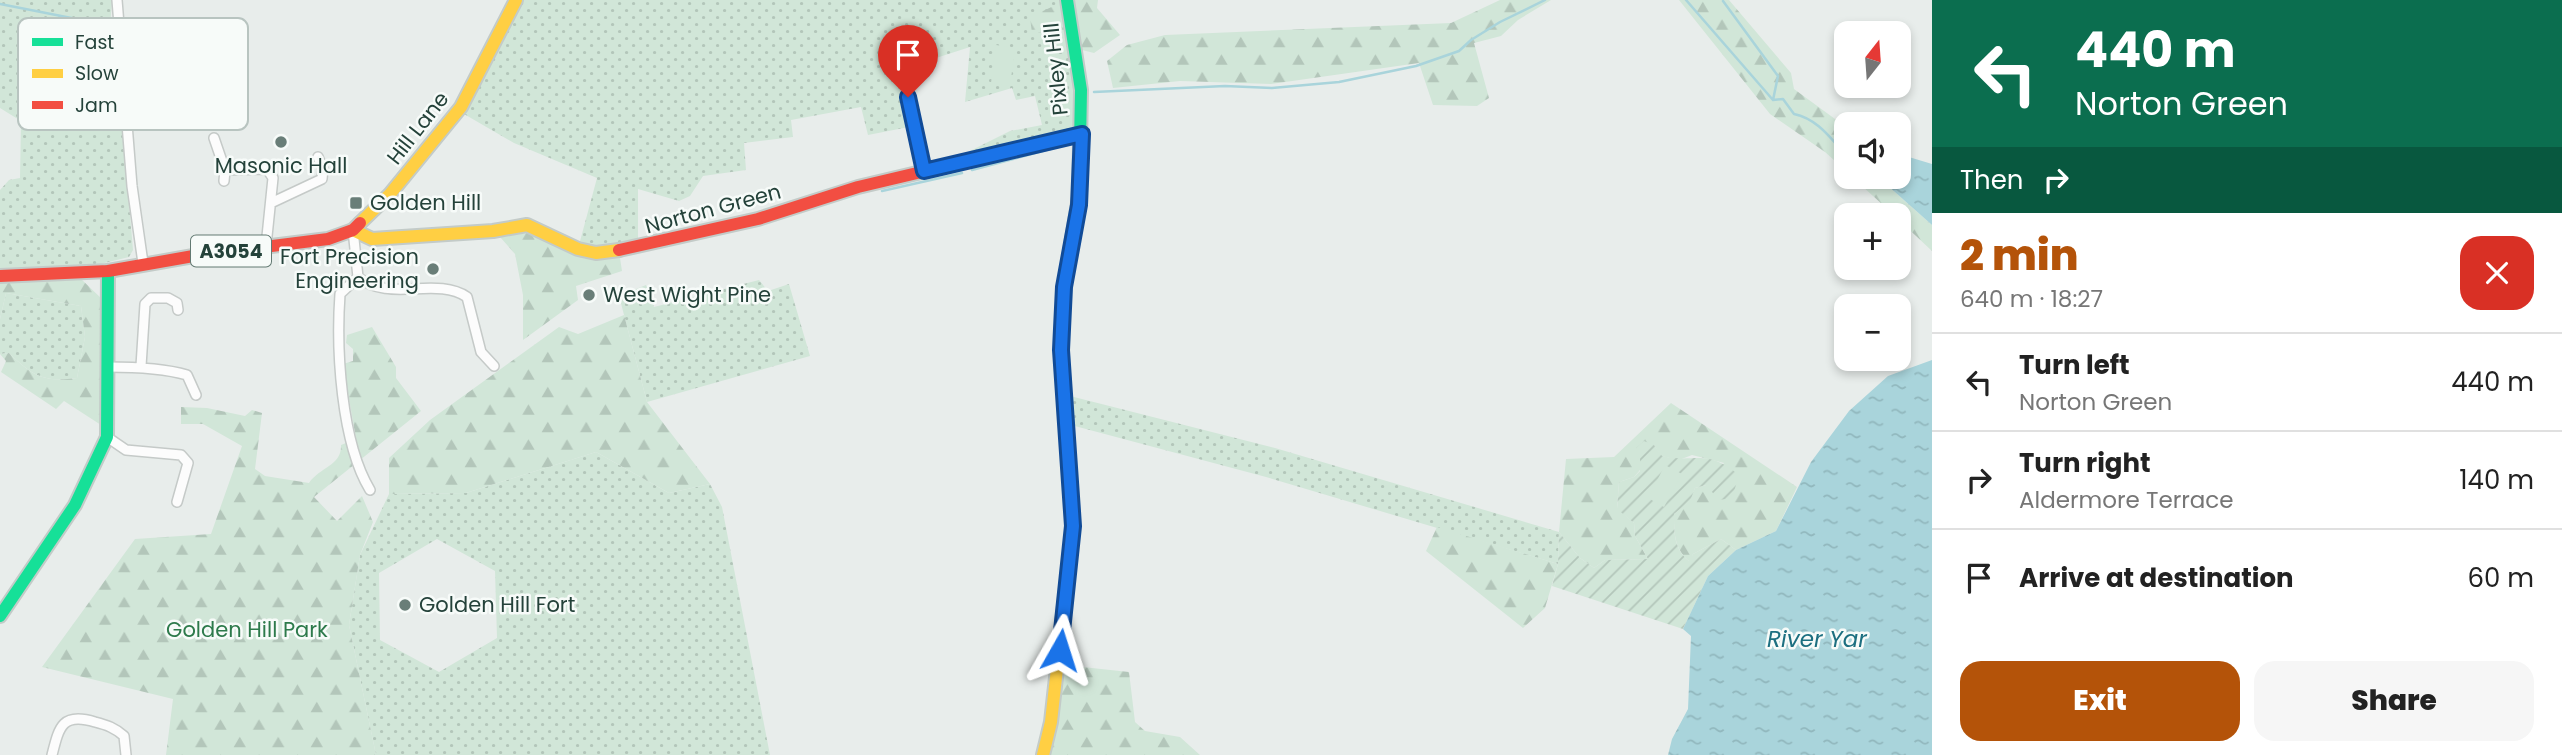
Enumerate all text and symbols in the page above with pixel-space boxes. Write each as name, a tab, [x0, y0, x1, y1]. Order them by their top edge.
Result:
text: 440 m	[2075, 16, 2236, 84]
legend	[18, 18, 248, 130]
street label: Pixley Hill	[1036, 21, 1075, 117]
north arrow	[1834, 21, 1911, 98]
map controls	[1834, 21, 1911, 371]
pin	[878, 25, 938, 97]
icon: left	[1960, 28, 2051, 119]
text: Fast	[75, 29, 114, 56]
icon: arrive	[889, 36, 927, 74]
text: Slow	[75, 60, 119, 87]
text: Norton Green	[2075, 81, 2288, 126]
street label: Hill Lane	[380, 85, 455, 170]
text: Jam	[75, 92, 117, 119]
button: sound	[1834, 112, 1911, 189]
marker: Masonic Hall	[273, 134, 289, 150]
place label: Masonic Hall	[215, 151, 347, 180]
icon: right	[2037, 161, 2075, 199]
text: Then	[1960, 162, 2023, 198]
street label: Norton Green	[642, 176, 784, 241]
place label: Golden Hill	[370, 188, 481, 217]
marker: Golden Hill	[348, 195, 364, 211]
button: +	[1834, 203, 1911, 280]
text: 2 min	[1960, 226, 2078, 285]
road number: A3054	[191, 235, 271, 266]
button: close	[2460, 236, 2534, 310]
place label: Fort Precision Engineering	[280, 242, 419, 295]
marker: Fort Precision Engineering	[425, 261, 441, 277]
place label: West Wight Pine	[603, 280, 771, 309]
text: 640 m · 18:27	[1960, 283, 2103, 315]
marker: West Wight Pine	[581, 287, 597, 303]
button: −	[1834, 294, 1911, 371]
text: Turn left	[2019, 347, 2130, 383]
icon: left	[1960, 363, 1998, 401]
text: 440 m	[2451, 364, 2534, 400]
text: Norton Green	[2019, 386, 2172, 418]
text: Turn right	[2019, 445, 2151, 481]
icon: right	[1960, 461, 1998, 499]
text: 140 m	[2459, 462, 2534, 498]
text: Aldermore Terrace	[2019, 484, 2234, 516]
icon: arrive	[1960, 559, 1998, 597]
text: Arrive at destination	[2019, 560, 2294, 596]
text: 60 m	[2467, 560, 2534, 596]
place label: Golden Hill Fort	[419, 590, 575, 619]
marker: Golden Hill Fort	[397, 597, 413, 613]
position arrow	[1023, 613, 1097, 687]
park label: Golden Hill Park	[166, 615, 328, 644]
water label: River Yar	[1767, 623, 1868, 655]
button: Exit	[1960, 661, 2240, 741]
button: Share	[2254, 661, 2534, 741]

